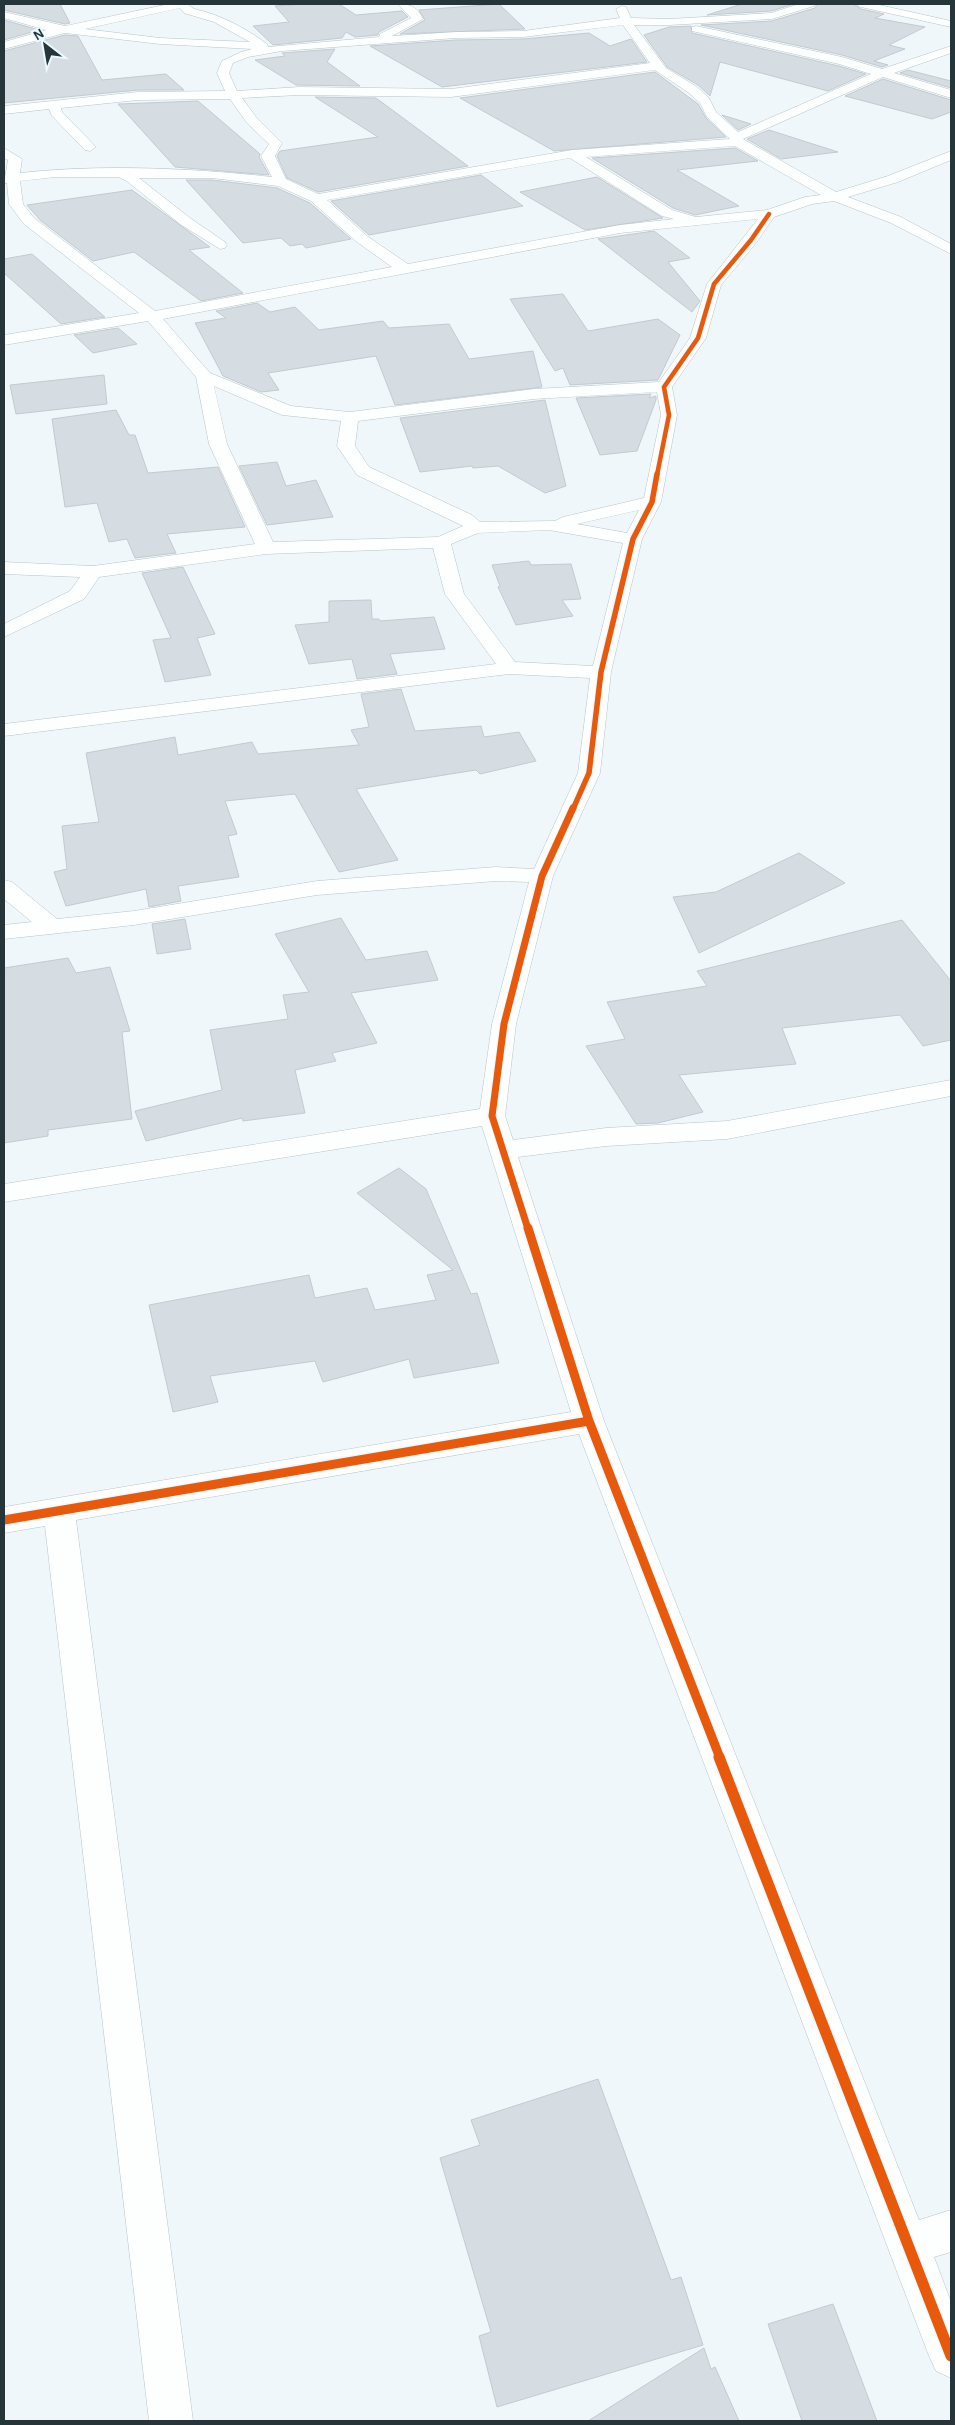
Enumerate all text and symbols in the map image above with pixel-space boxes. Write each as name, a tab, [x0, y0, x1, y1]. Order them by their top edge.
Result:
north arrow	[20, 20, 70, 70]
text: N	[31, 26, 47, 43]

